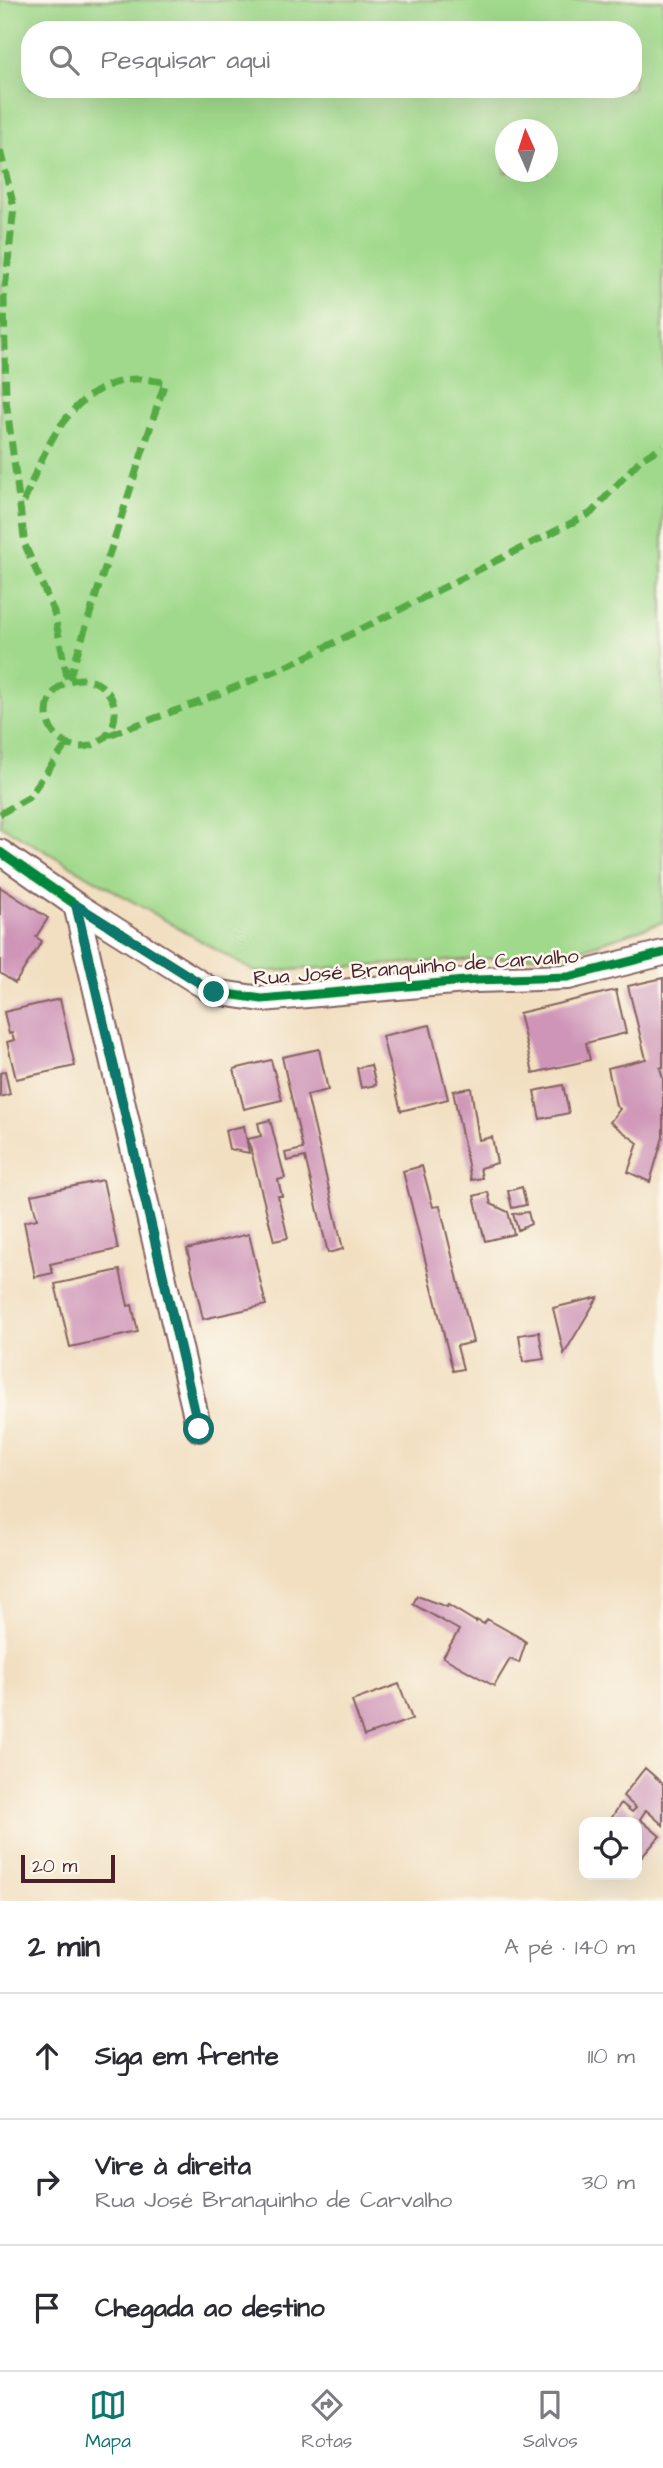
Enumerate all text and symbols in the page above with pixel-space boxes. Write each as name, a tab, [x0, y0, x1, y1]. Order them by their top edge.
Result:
search box	[21, 21, 642, 98]
icon: search	[45, 41, 83, 79]
text: Pesquisar aqui	[101, 42, 270, 78]
north arrow	[495, 119, 558, 182]
street label: Rua José Branquinho de Carvalho	[252, 941, 580, 993]
route end	[198, 976, 229, 1007]
route start	[183, 1413, 214, 1444]
map controls	[579, 1817, 642, 1880]
button: locate	[579, 1817, 642, 1880]
scale bar	[21, 1852, 116, 1884]
text: 20 m	[32, 1853, 77, 1880]
text: 2 min	[28, 1926, 100, 1968]
text: A pé · 140 m	[504, 1931, 635, 1963]
icon: ahead	[28, 2037, 66, 2075]
text: Siga em frente	[95, 2038, 279, 2074]
text: 110 m	[587, 2040, 635, 2072]
text: Vire à direita	[95, 2148, 251, 2184]
icon: right	[28, 2163, 66, 2201]
text: 30 m	[582, 2166, 635, 2198]
text: Rua José Branquinho de Carvalho	[95, 2184, 452, 2216]
icon: arrive	[28, 2289, 66, 2327]
text: Chegada ao destino	[95, 2290, 325, 2326]
tab: Mapa	[85, 2386, 131, 2455]
tab: Rotas	[301, 2386, 352, 2455]
tab: Salvos	[523, 2386, 578, 2455]

